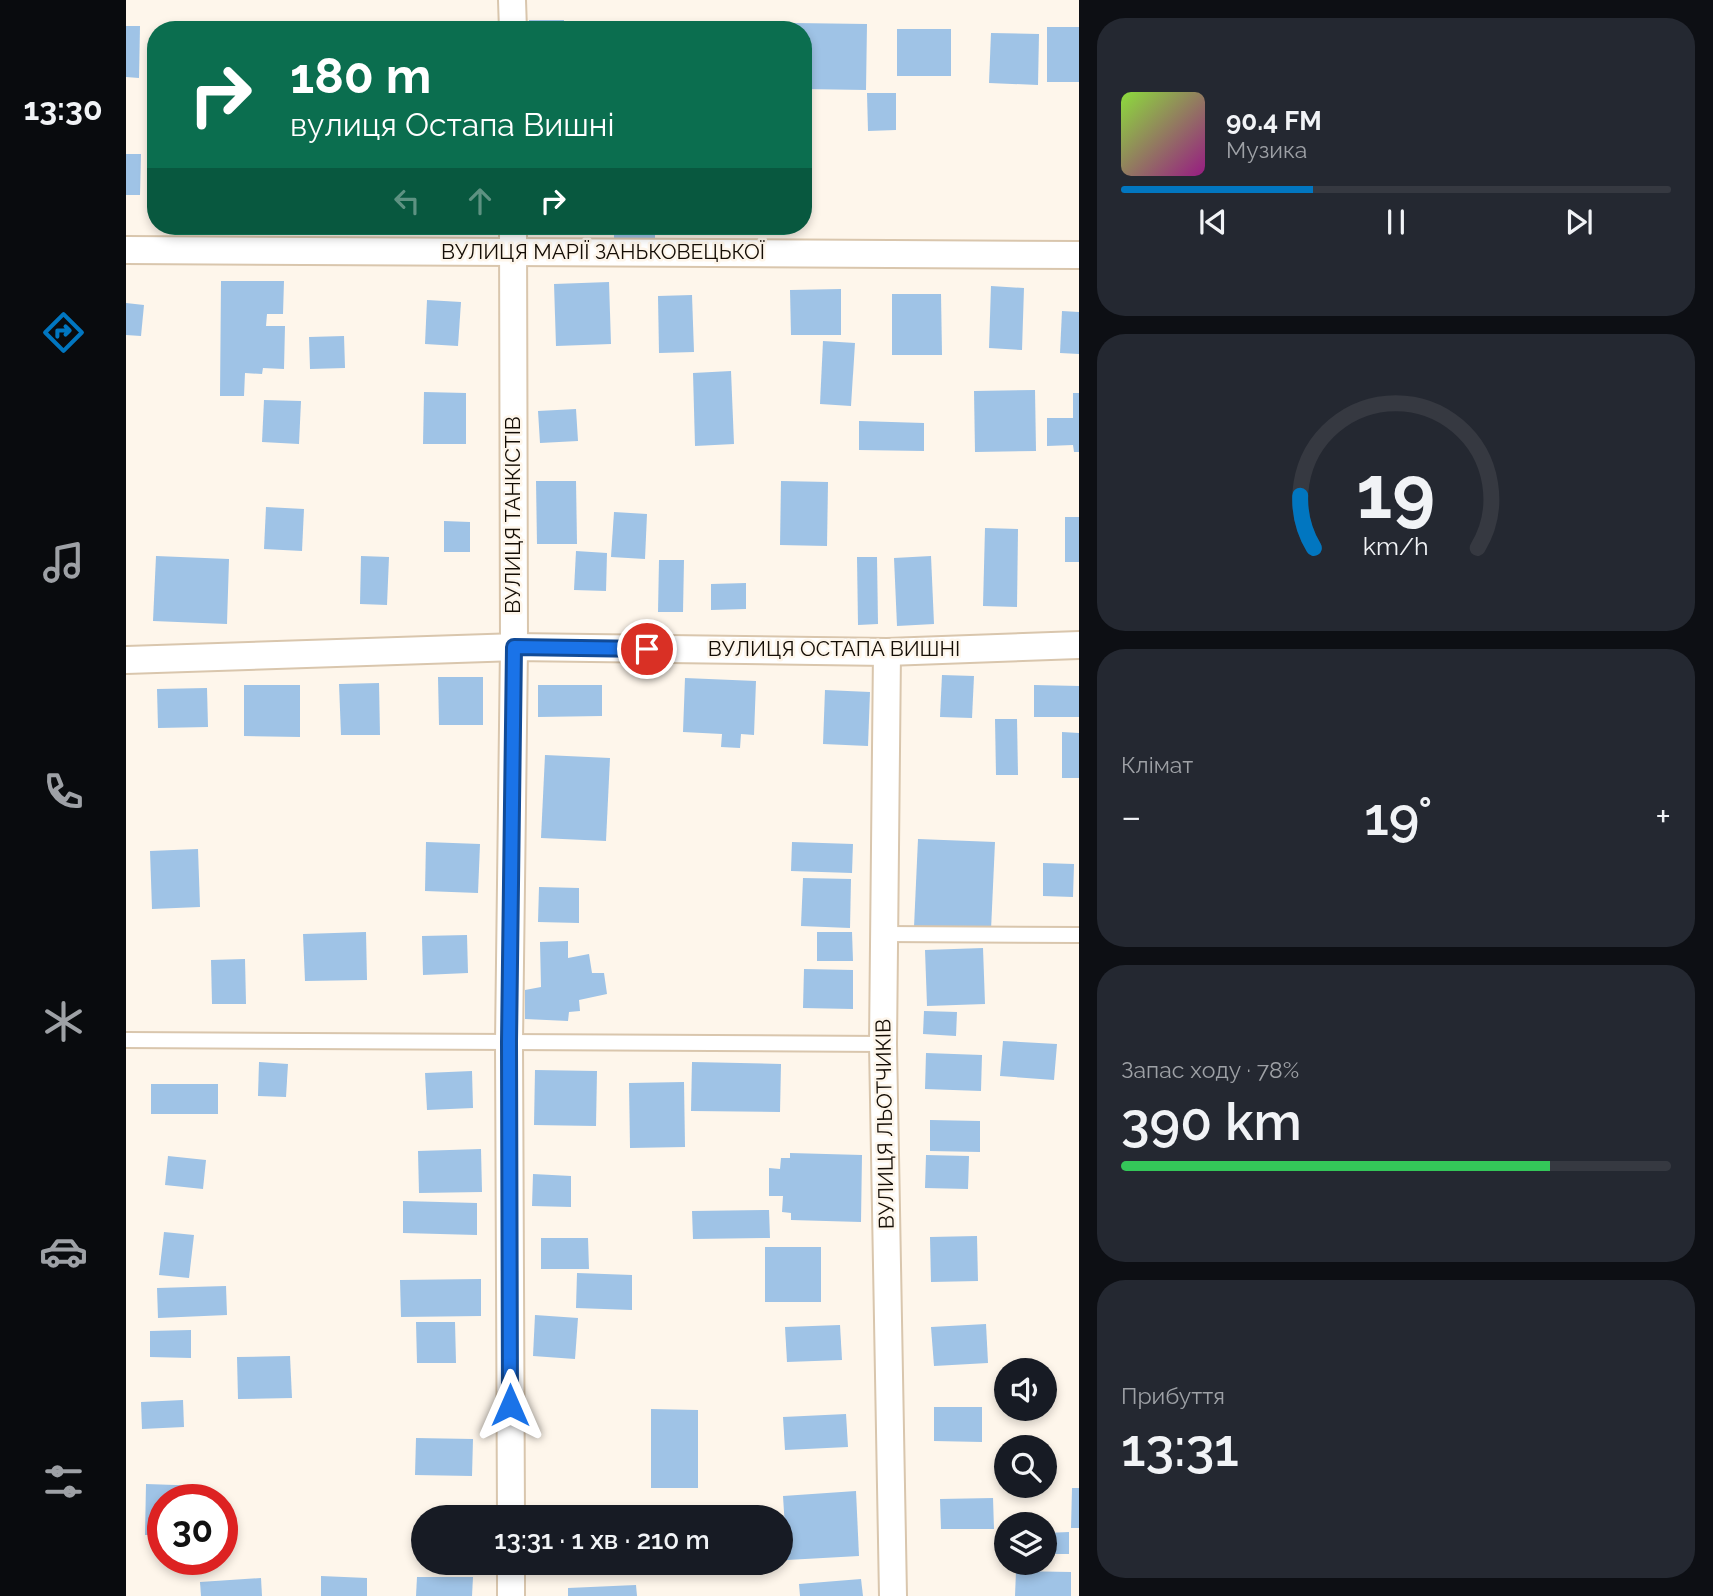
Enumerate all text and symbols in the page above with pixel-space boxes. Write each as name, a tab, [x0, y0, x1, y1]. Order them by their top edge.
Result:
text: 180 m	[290, 47, 431, 104]
icon: right	[175, 49, 266, 140]
text: 13:30	[23, 90, 103, 127]
text: вулиця Остапа Вишні	[290, 106, 614, 143]
text: 90.4 FM	[1226, 106, 1322, 136]
text: Музика	[1226, 136, 1307, 163]
icon: left	[388, 182, 426, 220]
icon: ahead	[461, 182, 499, 220]
icon: right	[534, 182, 572, 220]
icon: previous	[1194, 203, 1232, 241]
icon: pause	[1377, 203, 1415, 241]
icon: next	[1560, 203, 1598, 241]
street label: ВУЛИЦЯ МАРІЇ ЗАНЬКОВЕЦЬКОЇ	[441, 239, 765, 264]
icon: directions	[39, 308, 88, 357]
street label: ВУЛИЦЯ ТАНКІСТІВ	[500, 416, 525, 614]
text: 19	[1357, 451, 1435, 536]
text: km/h	[1363, 531, 1429, 561]
icon: music	[39, 538, 88, 587]
pin	[617, 619, 677, 679]
icon: arrive	[628, 630, 666, 668]
street label: ВУЛИЦЯ ОСТАПА ВИШНІ	[708, 636, 960, 661]
text: Клімат	[1121, 751, 1193, 778]
icon: phone	[39, 767, 88, 816]
text: 19°	[1364, 786, 1432, 847]
text: −	[1121, 794, 1141, 839]
text: +	[1655, 794, 1671, 839]
icon: climate	[39, 997, 88, 1046]
street label: ВУЛИЦЯ ЛЬОТЧИКІВ	[870, 1019, 899, 1229]
text: Запас ходу · 78%	[1121, 1056, 1299, 1083]
text: 390 km	[1121, 1091, 1302, 1152]
icon: car	[39, 1227, 88, 1276]
map controls	[994, 1358, 1057, 1575]
button: sound	[994, 1358, 1057, 1421]
position arrow	[473, 1368, 547, 1442]
text: Прибуття	[1121, 1382, 1225, 1409]
text: 13:31	[1121, 1417, 1239, 1478]
button: search	[994, 1435, 1057, 1498]
icon: filters	[39, 1457, 88, 1506]
speed limit sign: 30	[147, 1484, 238, 1575]
button: layers	[994, 1512, 1057, 1575]
text: 13:31 · 1 хв · 210 m	[494, 1525, 710, 1555]

